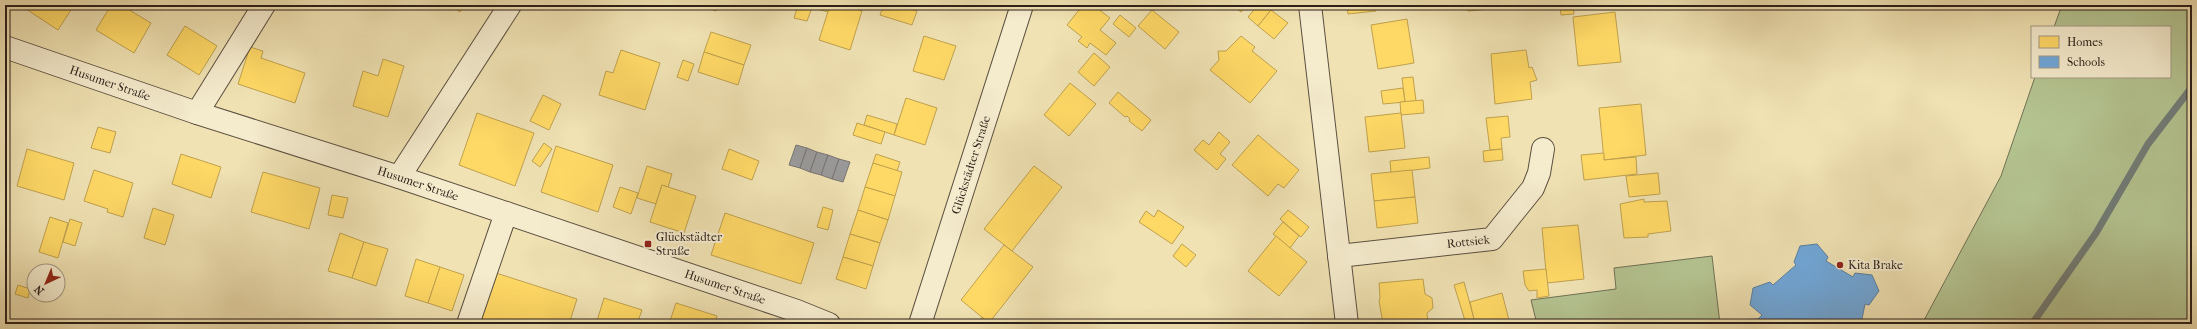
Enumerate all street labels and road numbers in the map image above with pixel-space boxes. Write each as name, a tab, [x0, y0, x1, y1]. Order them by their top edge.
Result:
street label: Husumer Straße	[68, 63, 152, 103]
street label: Glückstädter Straße	[949, 114, 993, 216]
street label: Husumer Straße	[376, 164, 460, 204]
street label: Rottsiek	[1446, 232, 1491, 251]
street label: Husumer Straße	[683, 267, 768, 307]

